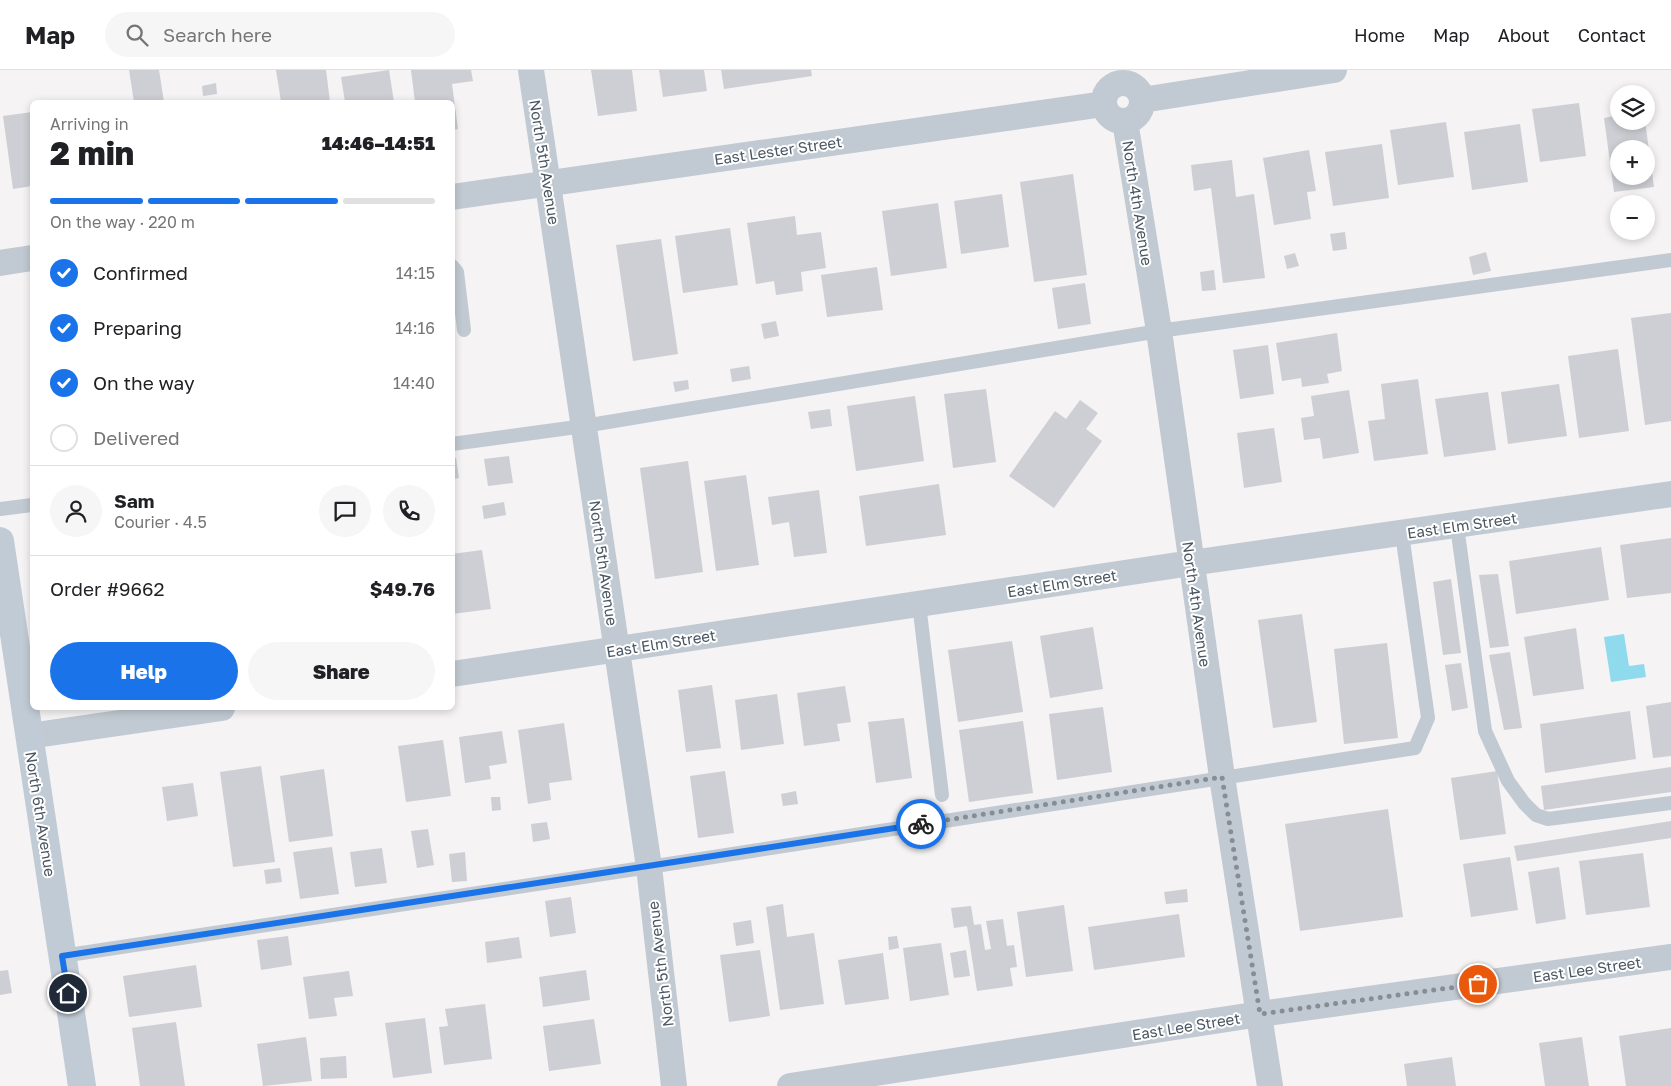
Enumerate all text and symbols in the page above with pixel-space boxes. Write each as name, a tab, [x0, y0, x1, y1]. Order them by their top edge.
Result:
search box	[105, 12, 455, 57]
text: Map	[25, 20, 75, 49]
icon: search	[123, 21, 151, 49]
text: Search here	[163, 23, 272, 46]
text: Home	[1354, 24, 1405, 46]
text: Map	[1433, 24, 1470, 46]
text: About	[1498, 24, 1550, 46]
text: Contact	[1578, 24, 1646, 46]
map controls	[1610, 85, 1655, 240]
button: layers	[1610, 85, 1655, 130]
street label: North 5th Avenue	[526, 98, 564, 226]
text: Arriving in	[50, 114, 129, 134]
text: 14:46–14:51	[322, 131, 435, 154]
street label: East Lester Street	[713, 132, 843, 168]
text: 2 min	[50, 134, 134, 172]
street label: North 4th Avenue	[1119, 139, 1157, 267]
button: +	[1610, 140, 1655, 185]
button: −	[1610, 195, 1655, 240]
text: On the way · 220 m	[50, 212, 195, 232]
icon: check	[50, 259, 78, 287]
text: Confirmed	[93, 261, 188, 284]
text: 14:15	[396, 263, 435, 283]
icon: check	[50, 314, 78, 342]
text: Preparing	[93, 316, 182, 339]
text: 14:16	[395, 318, 435, 338]
icon: check	[50, 369, 78, 397]
text: On the way	[93, 371, 195, 394]
text: 14:40	[393, 373, 435, 393]
text: Delivered	[93, 426, 180, 449]
button: person	[50, 485, 102, 537]
button: chat	[319, 485, 371, 537]
button: phone	[383, 485, 435, 537]
text: Sam	[114, 489, 154, 512]
street label: North 5th Avenue	[586, 499, 622, 627]
street label: East Elm Street	[1406, 508, 1518, 542]
text: Courier · 4.5	[114, 512, 207, 532]
street label: North 4th Avenue	[1179, 540, 1215, 668]
street label: East Elm Street	[1006, 565, 1118, 601]
text: Order #9662	[50, 577, 165, 600]
text: $49.76	[370, 577, 435, 600]
street label: East Elm Street	[605, 625, 717, 661]
button: Help	[50, 642, 238, 700]
button: Share	[248, 642, 435, 700]
street label: North 6th Avenue	[22, 750, 60, 878]
courier	[896, 799, 946, 849]
icon: bike	[907, 810, 935, 838]
street label: North 5th Avenue	[643, 900, 677, 1028]
street label: East Lee Street	[1532, 952, 1642, 986]
pin	[1457, 963, 1499, 1005]
icon: bag	[1464, 970, 1492, 998]
pin	[47, 972, 89, 1014]
icon: home	[54, 979, 82, 1007]
street label: East Lee Street	[1131, 1009, 1241, 1043]

